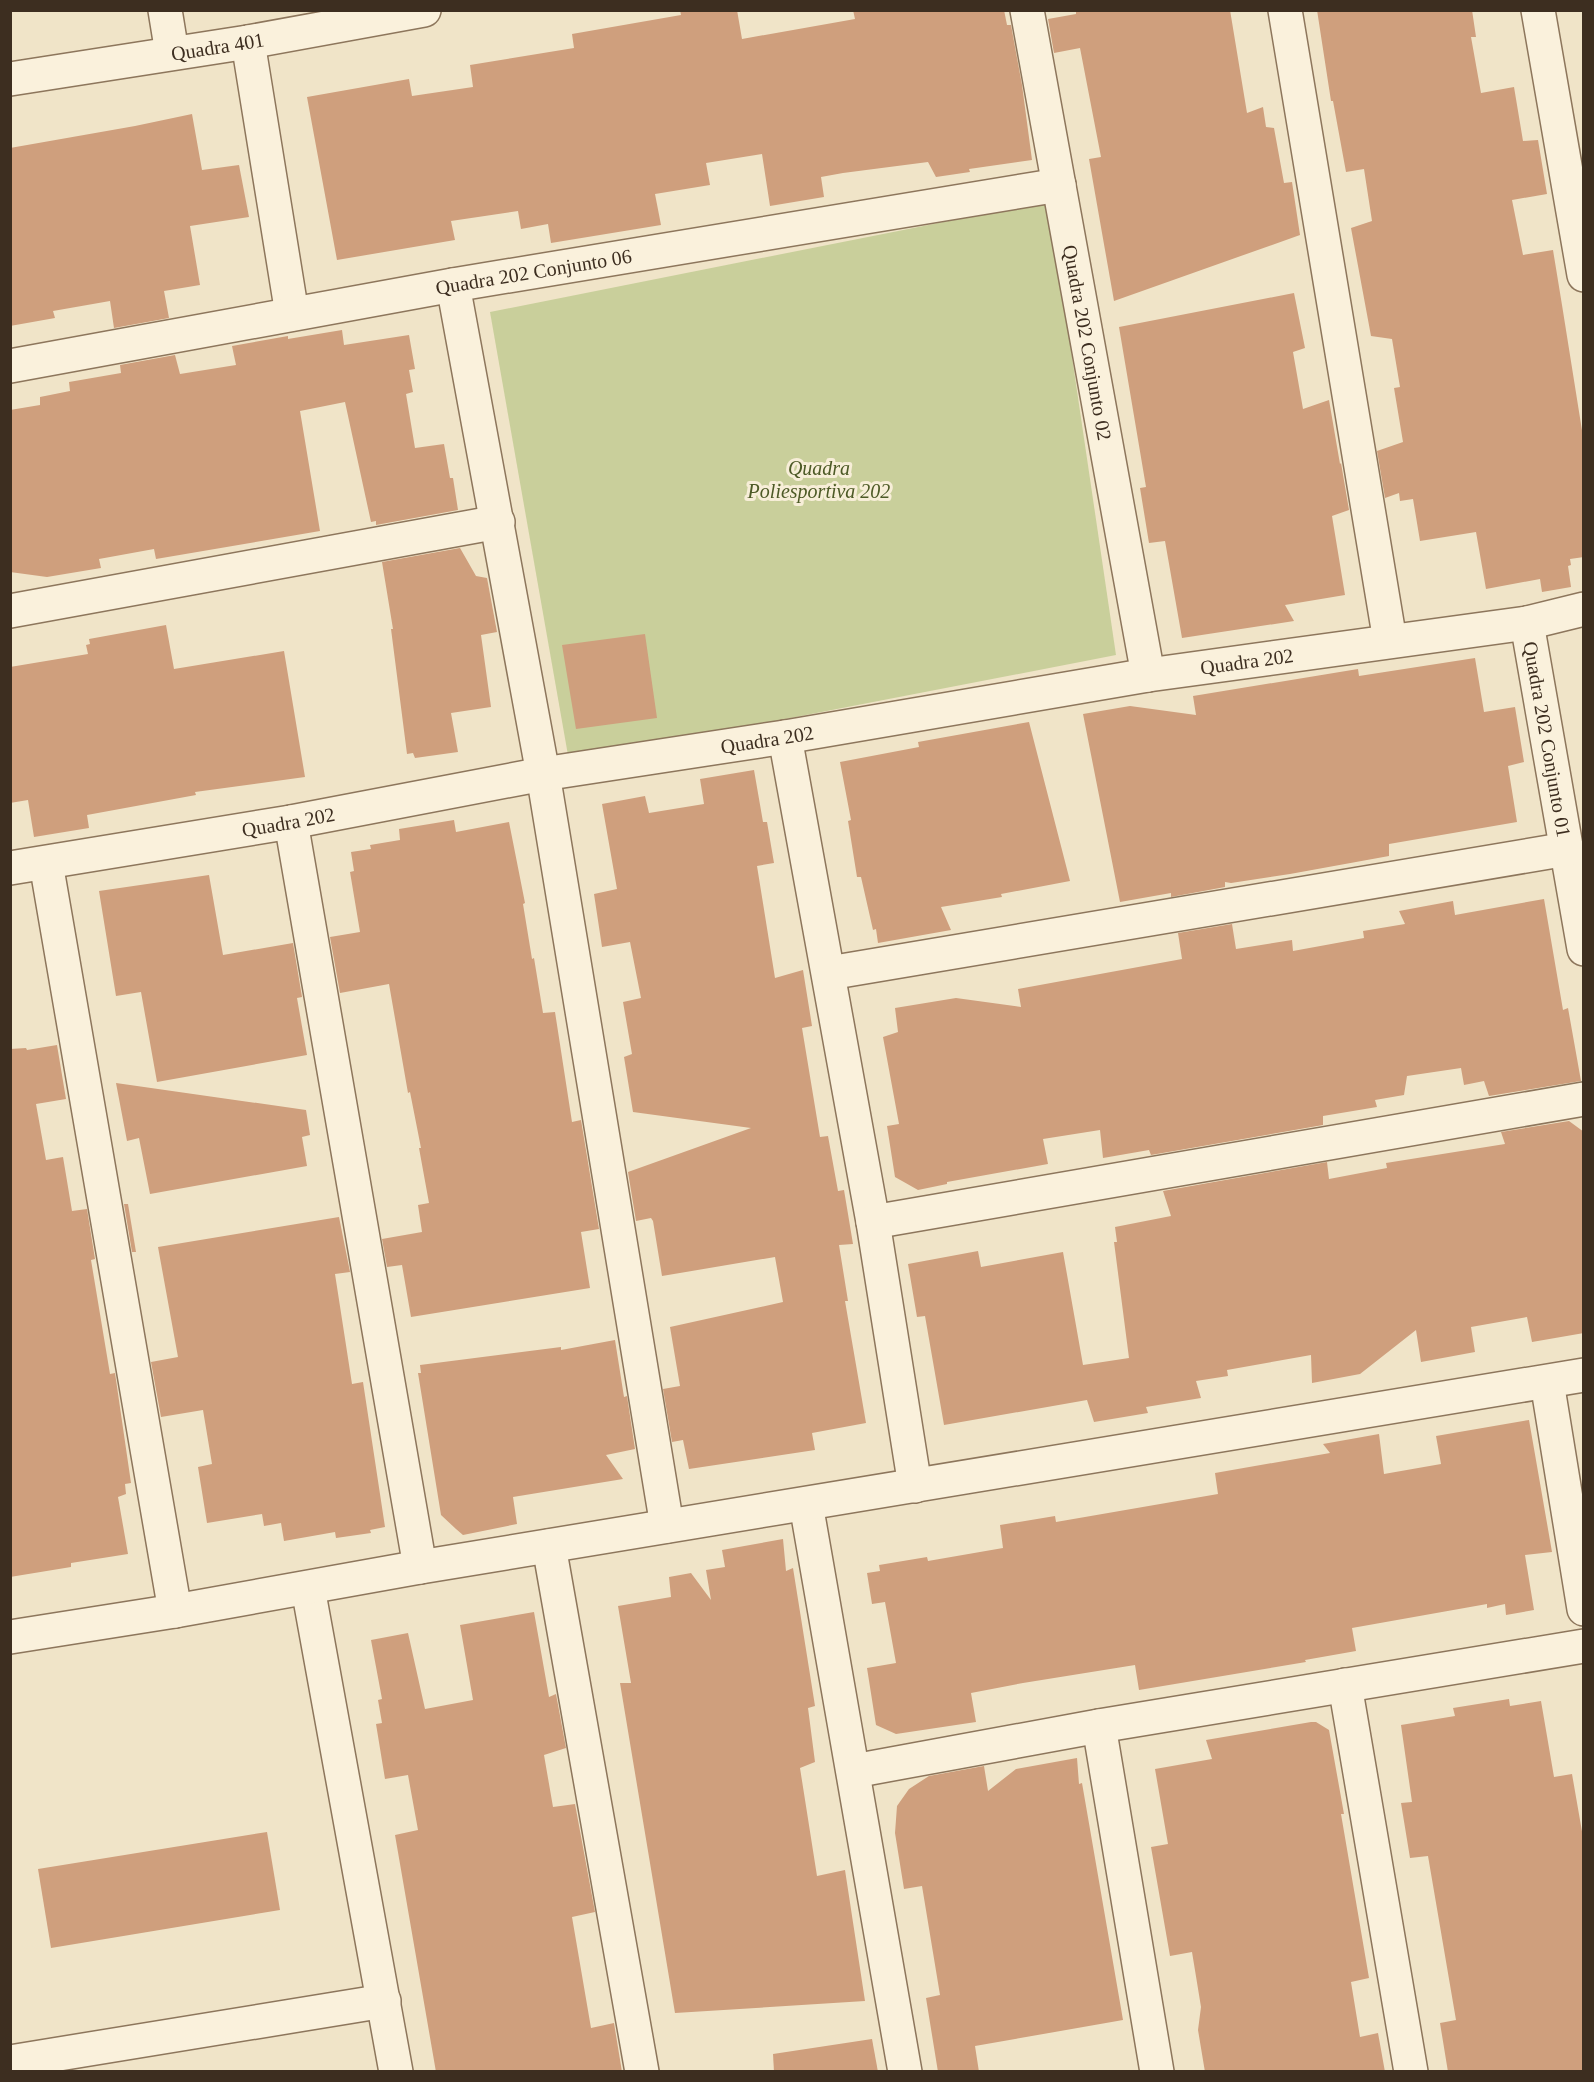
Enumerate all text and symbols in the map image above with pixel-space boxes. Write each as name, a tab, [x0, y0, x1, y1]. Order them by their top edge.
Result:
street label: Quadra 401	[169, 28, 266, 65]
street label: Quadra 202 Conjunto 02	[1059, 243, 1116, 442]
street label: Quadra 202 Conjunto 06	[434, 245, 633, 299]
park label: Quadra Poliesportiva 202	[747, 457, 890, 503]
street label: Quadra 202 Conjunto 01	[1519, 640, 1575, 839]
street label: Quadra 202	[1199, 644, 1295, 679]
street label: Quadra 202	[719, 721, 815, 758]
street label: Quadra 202	[240, 803, 336, 841]

